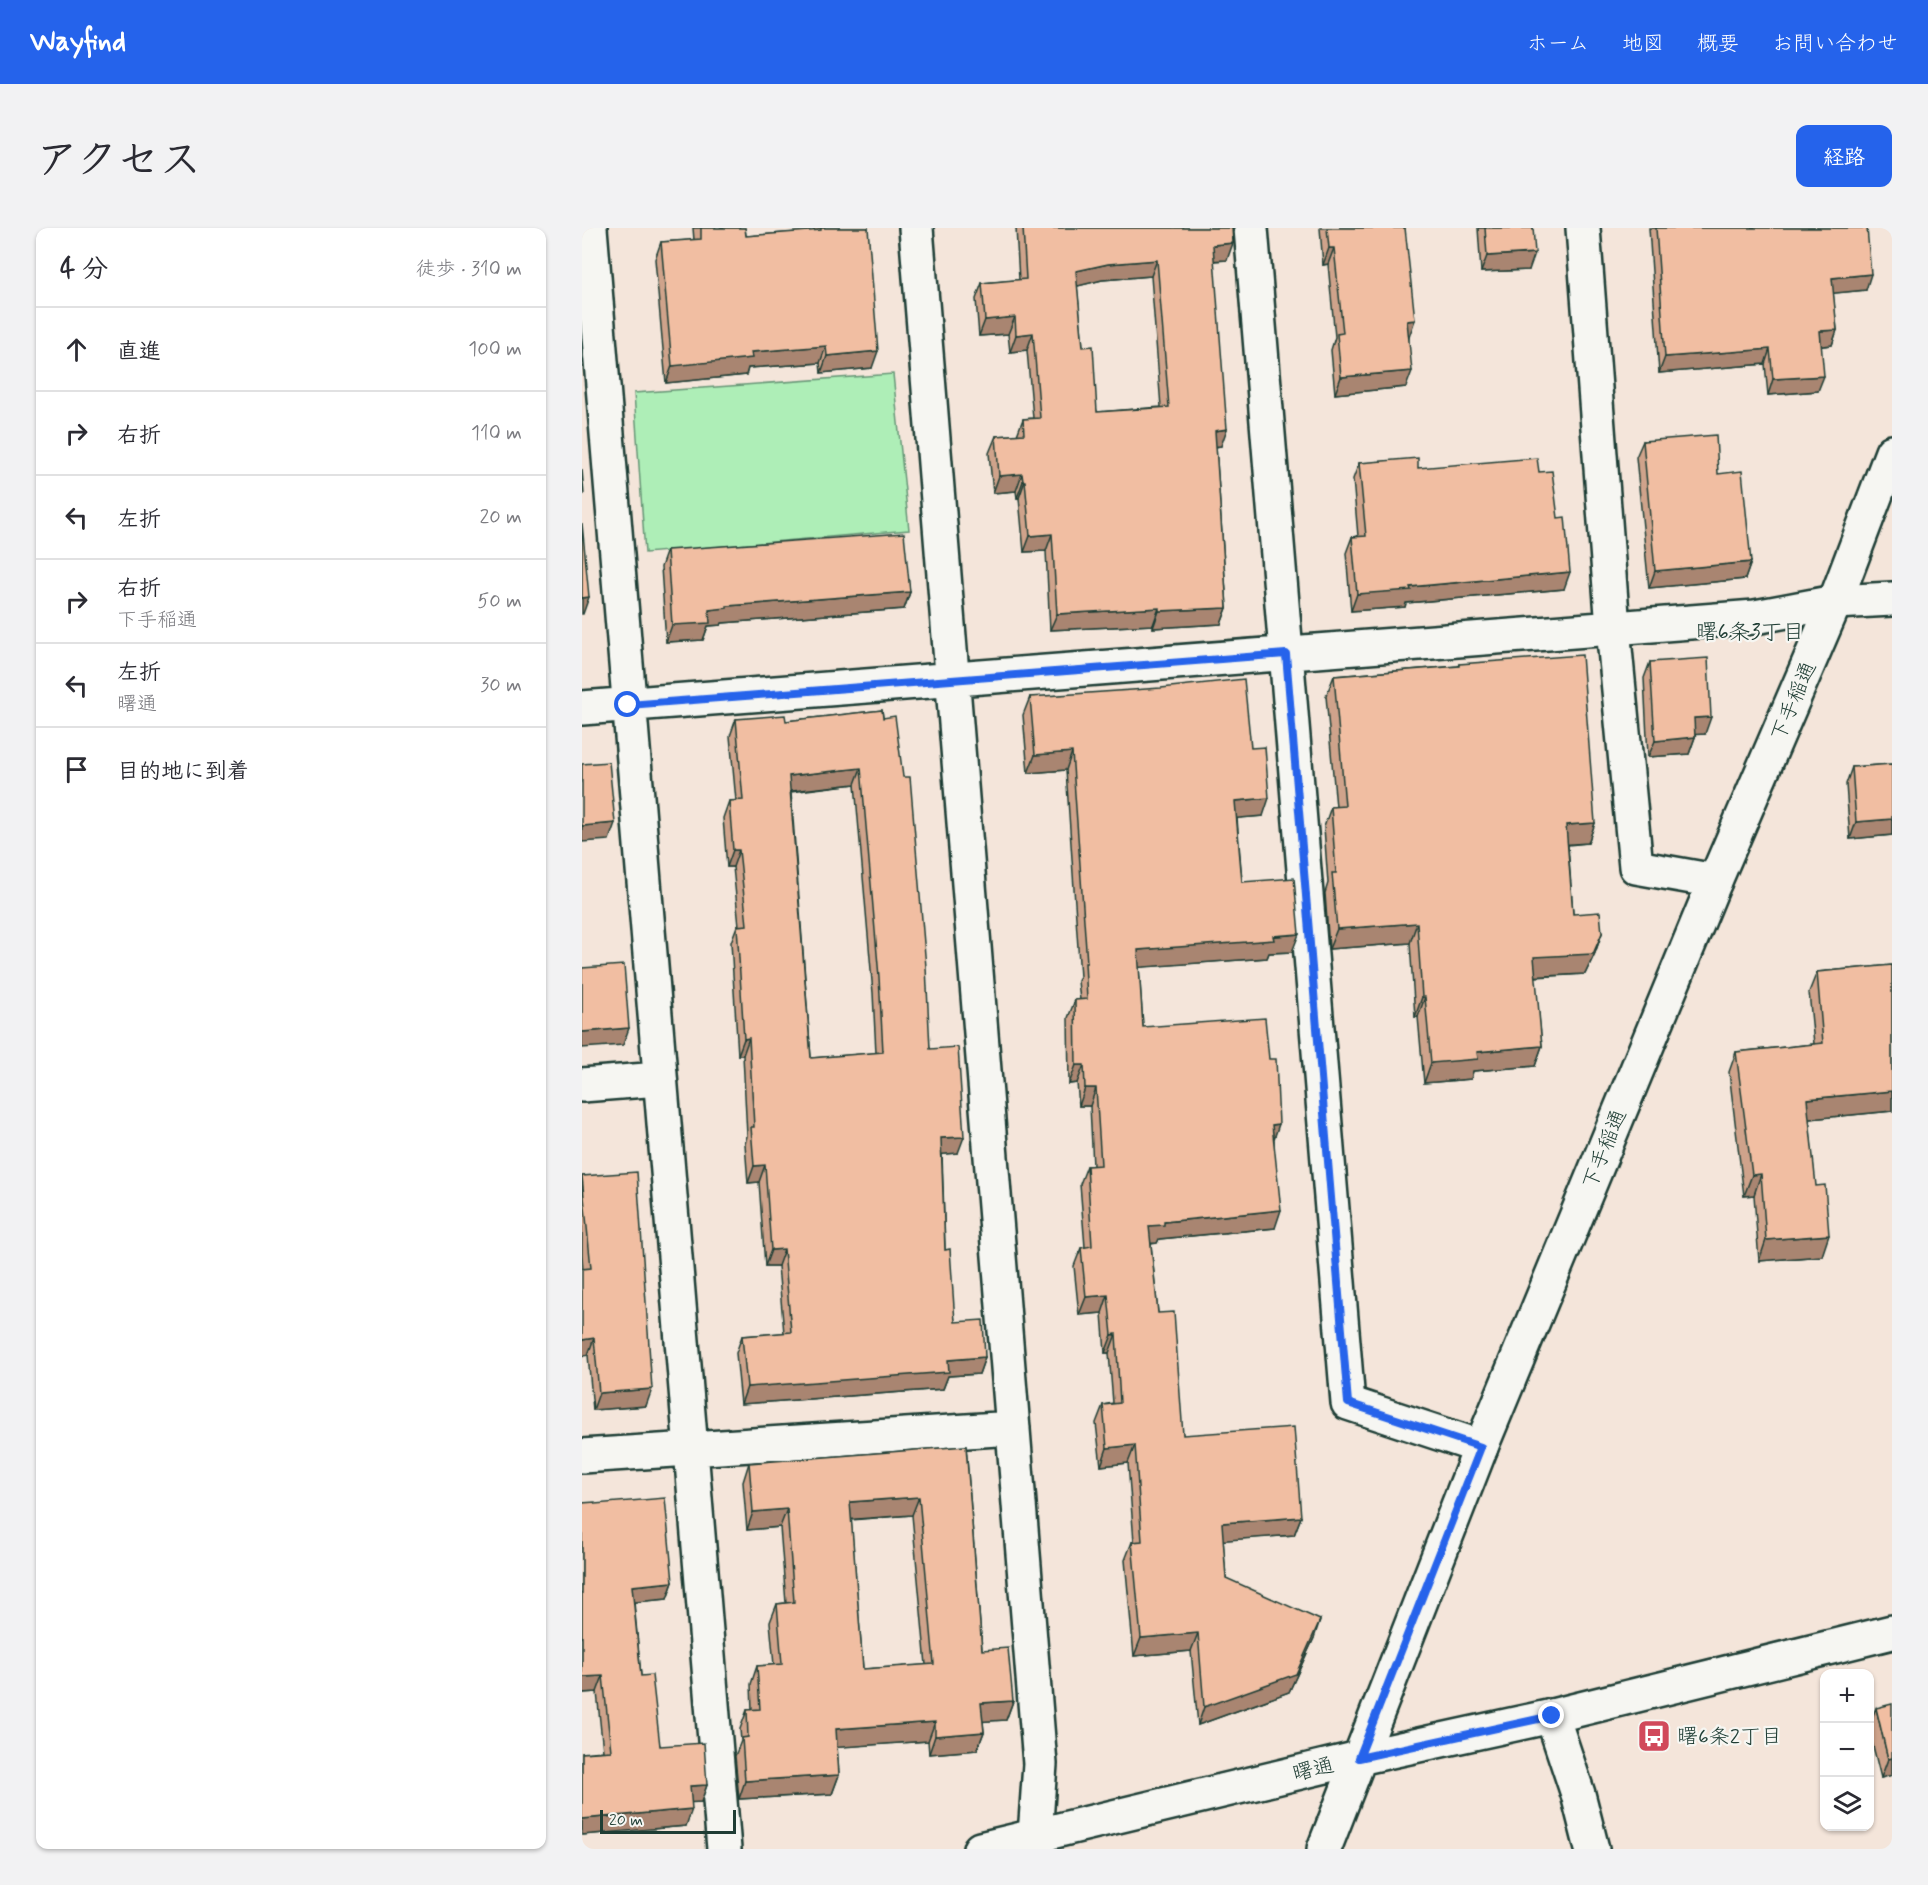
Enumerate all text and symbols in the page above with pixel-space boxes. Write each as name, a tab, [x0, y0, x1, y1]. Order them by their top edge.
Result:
text: Wayfind	[30, 24, 126, 61]
text: ホーム	[1527, 30, 1589, 58]
text: 地図	[1622, 30, 1664, 58]
text: 概要	[1697, 30, 1739, 58]
text: お問い合わせ	[1772, 30, 1898, 58]
button: 経路	[1796, 125, 1892, 187]
text: アクセス	[36, 134, 201, 189]
text: 4 分	[60, 253, 108, 287]
text: 徒歩 · 310 m	[416, 256, 522, 283]
icon: ahead	[60, 333, 93, 366]
text: 100 m	[468, 336, 522, 363]
text: 直進	[117, 338, 161, 366]
icon: right	[60, 417, 93, 450]
text: 110 m	[471, 420, 522, 447]
text: 右折	[117, 422, 161, 450]
icon: left	[60, 501, 93, 534]
text: 20 m	[479, 504, 522, 531]
text: 左折	[117, 506, 161, 534]
text: 右折	[117, 575, 161, 603]
icon: right	[60, 585, 93, 618]
text: 50 m	[477, 588, 522, 615]
text: 下手稲通	[117, 607, 197, 634]
district label: 曙6条3丁目	[1695, 619, 1805, 647]
street label: 下手稲通	[1765, 657, 1823, 746]
text: 左折	[117, 659, 161, 687]
icon: left	[60, 669, 93, 702]
text: 30 m	[480, 672, 522, 699]
text: 曙通	[117, 691, 157, 718]
route start	[614, 691, 640, 717]
icon: arrive	[60, 753, 93, 786]
text: 目的地に到着	[117, 758, 249, 786]
street label: 下手稲通	[1576, 1105, 1634, 1194]
map controls	[1820, 1669, 1874, 1831]
button: +	[1820, 1669, 1874, 1723]
route end	[1538, 1702, 1564, 1728]
bus stop icon: 曙6条2丁目	[1636, 1718, 1672, 1754]
place label: 曙6条2丁目	[1677, 1723, 1782, 1751]
button: −	[1820, 1723, 1874, 1777]
street label: 曙通	[1289, 1751, 1337, 1789]
button: layers	[1820, 1777, 1874, 1831]
scale bar	[600, 1807, 736, 1834]
text: 20 m	[609, 1810, 643, 1831]

